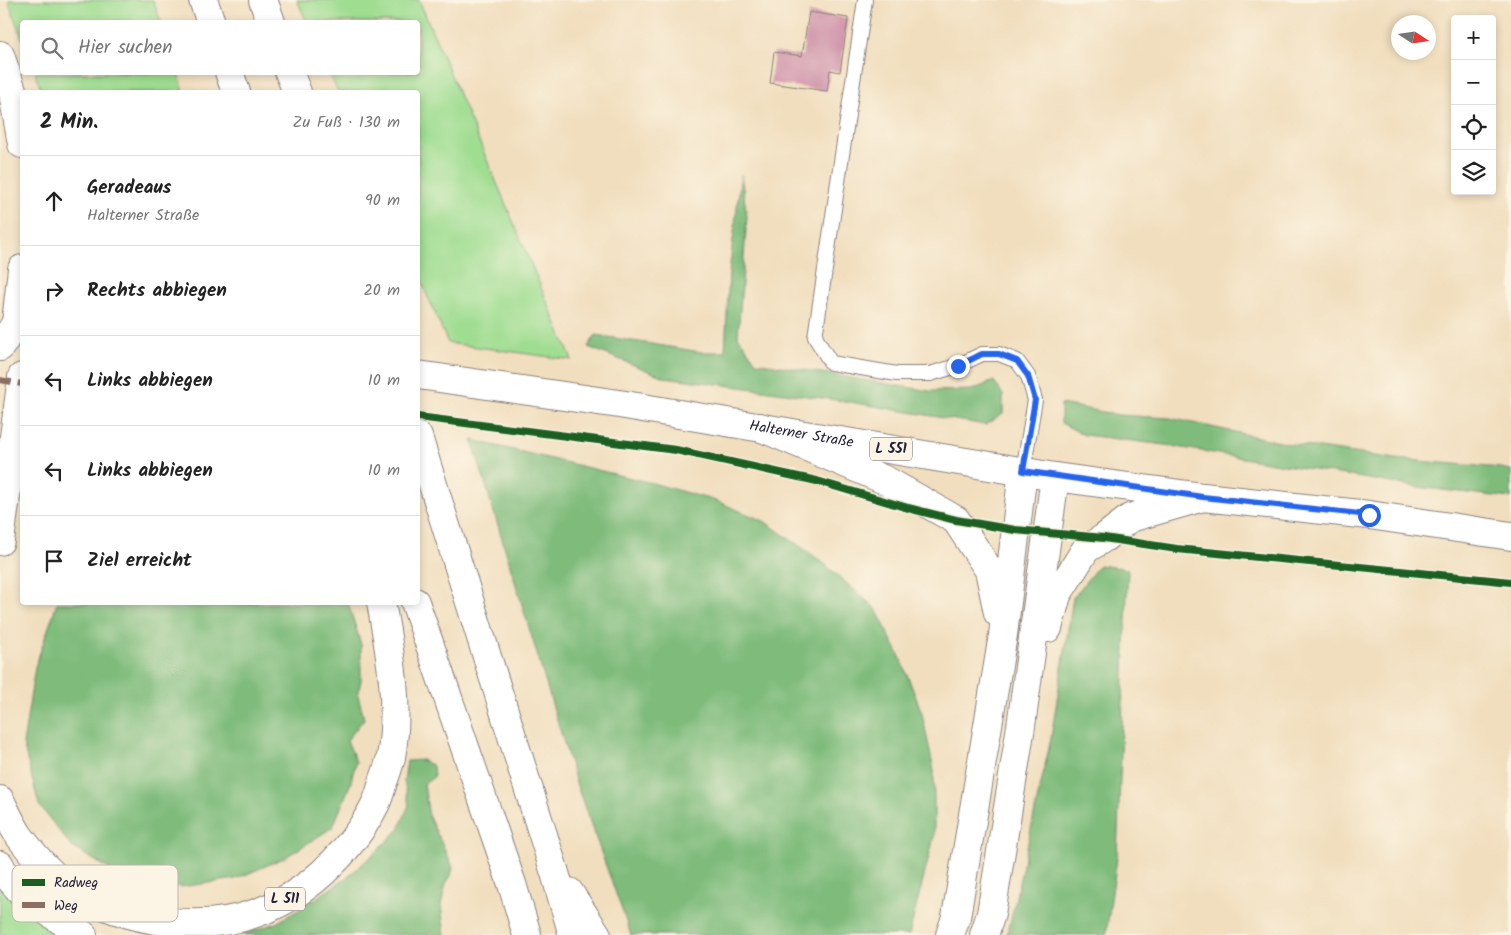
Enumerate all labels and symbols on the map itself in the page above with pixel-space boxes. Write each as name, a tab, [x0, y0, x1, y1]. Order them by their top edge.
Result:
north arrow	[1391, 15, 1436, 60]
route end	[947, 355, 970, 378]
street label: Halterner Straße	[747, 414, 856, 455]
road number: L 551	[870, 438, 912, 460]
route start	[1358, 504, 1381, 527]
legend	[12, 865, 178, 922]
text: Radweg	[54, 872, 98, 894]
road number: L 511	[265, 888, 305, 911]
text: Weg	[54, 895, 78, 917]

